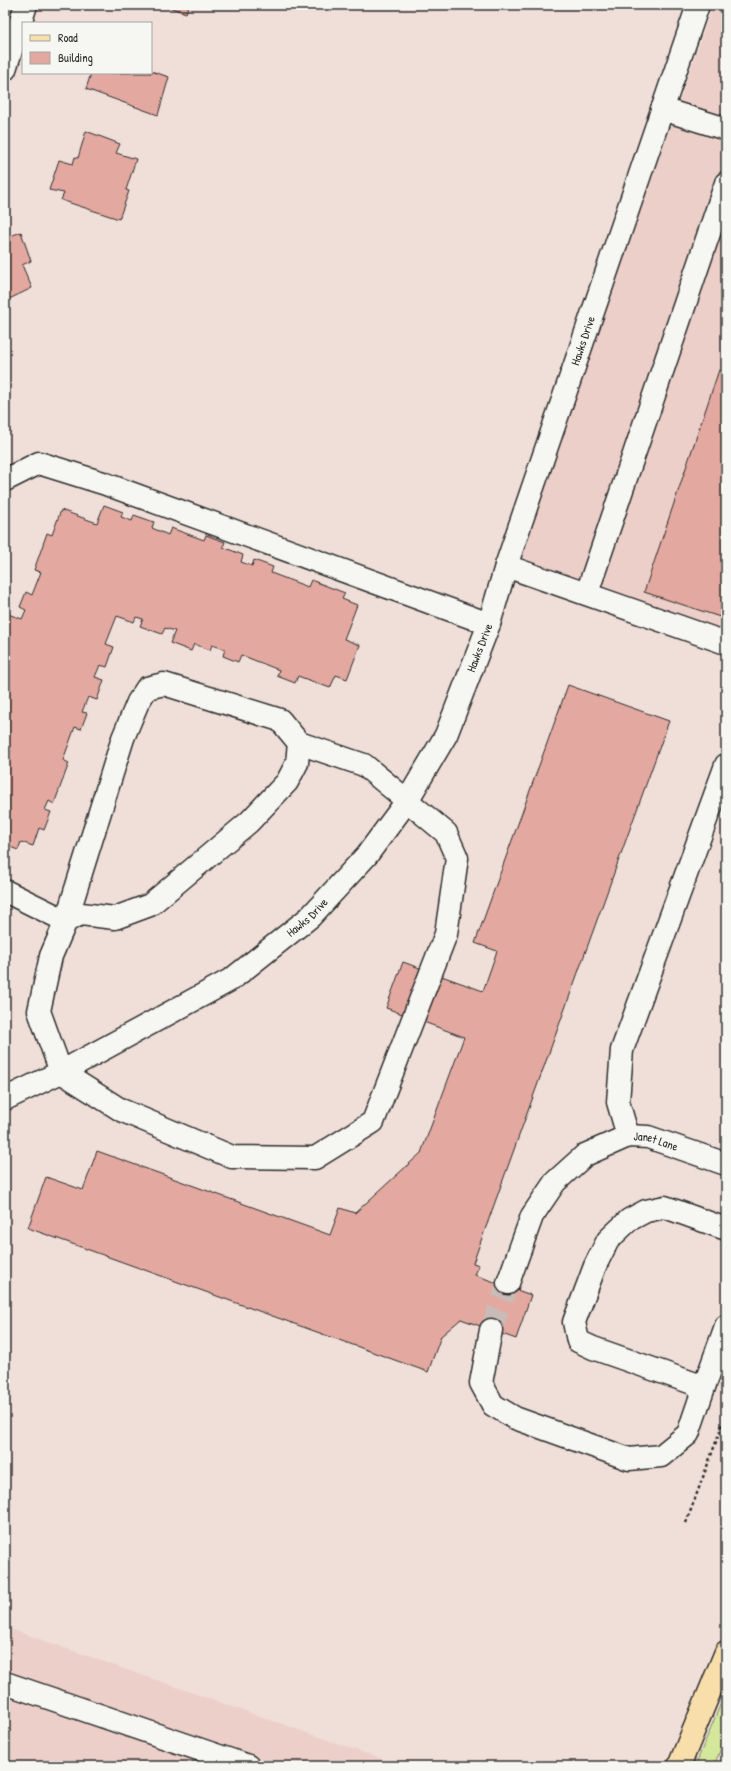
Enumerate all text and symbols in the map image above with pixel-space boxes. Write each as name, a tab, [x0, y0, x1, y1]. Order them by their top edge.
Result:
legend	[22, 22, 152, 74]
text: Road	[58, 29, 78, 46]
text: Building	[58, 49, 93, 66]
street label: Hawks Drive	[566, 314, 599, 368]
street label: Hawks Drive	[462, 621, 496, 674]
street label: Hawks Drive	[283, 894, 332, 941]
street label: Janet Lane	[633, 1127, 681, 1155]

